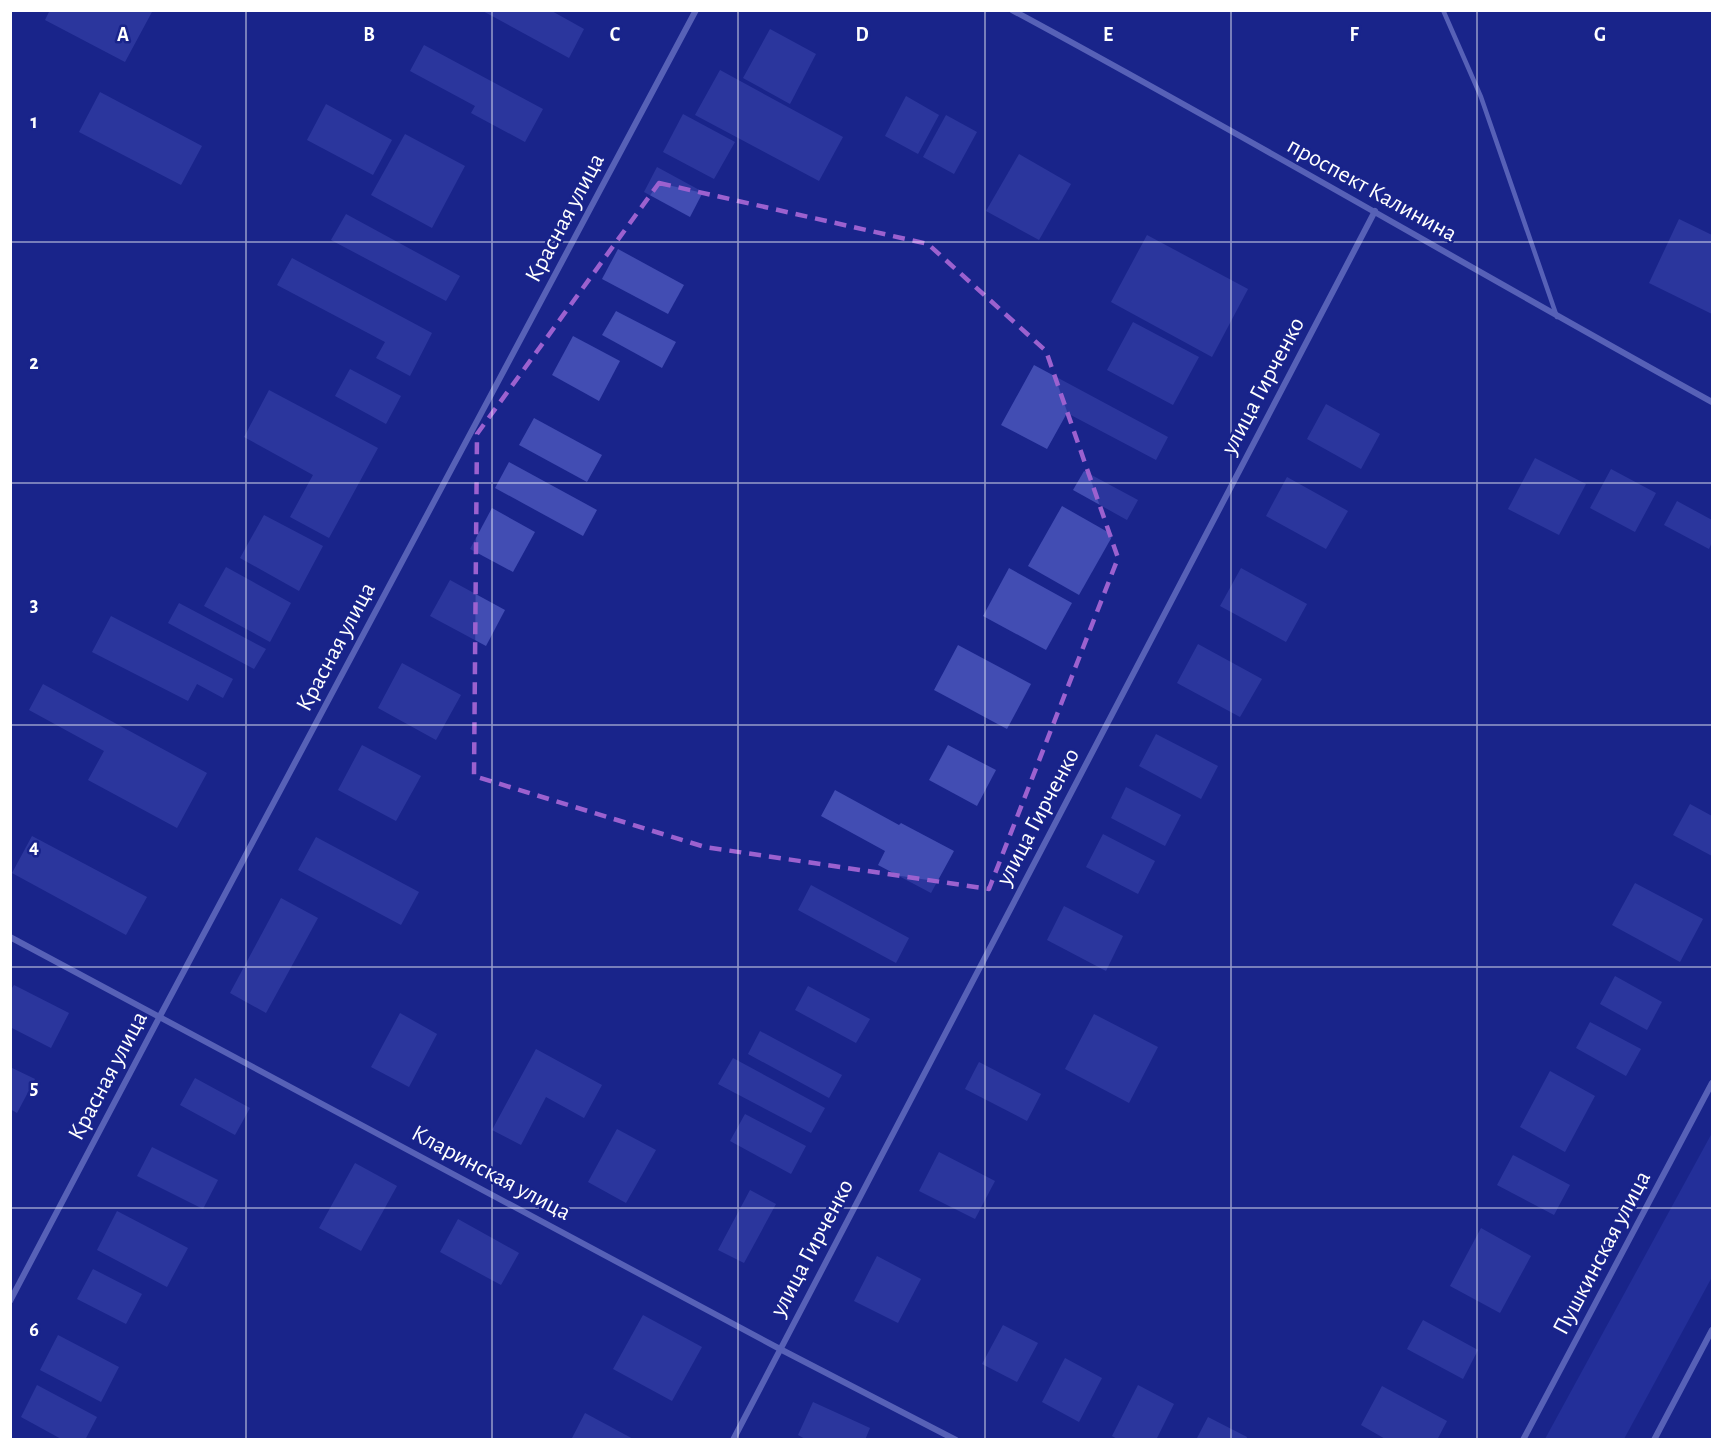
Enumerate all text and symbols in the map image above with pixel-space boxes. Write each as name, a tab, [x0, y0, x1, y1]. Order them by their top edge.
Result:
text: A	[117, 25, 129, 45]
text: B	[363, 25, 375, 45]
text: C	[610, 25, 621, 45]
text: D	[855, 25, 869, 45]
text: E	[1103, 25, 1113, 45]
text: F	[1349, 25, 1359, 45]
text: G	[1594, 25, 1606, 45]
text: 1	[30, 112, 38, 132]
street label: проспект Калинина	[1283, 133, 1461, 247]
street label: Красная улица	[521, 150, 609, 286]
street label: улица Гирченко	[1216, 314, 1309, 459]
text: 2	[29, 353, 39, 373]
street label: Красная улица	[292, 579, 380, 715]
text: 3	[30, 595, 38, 615]
street label: улица Гирченко	[991, 745, 1084, 890]
text: 4	[29, 837, 39, 857]
street label: Красная улица	[64, 1008, 152, 1144]
text: 5	[30, 1078, 38, 1098]
street label: Кларинская улица	[407, 1121, 575, 1225]
street label: Пушкинская улица	[1549, 1167, 1655, 1339]
street label: улица Гирченко	[765, 1176, 858, 1321]
text: 6	[29, 1320, 39, 1340]

